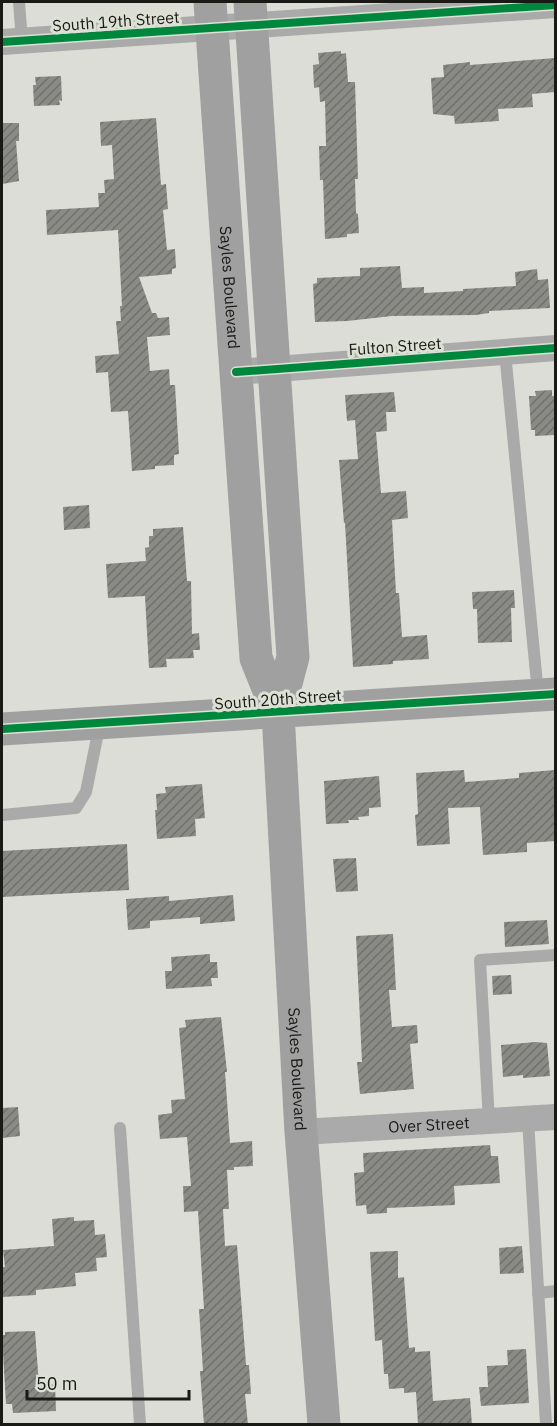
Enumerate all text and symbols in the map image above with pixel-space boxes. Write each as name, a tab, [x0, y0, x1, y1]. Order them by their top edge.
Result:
street label: South 19th Street	[52, 7, 180, 35]
street label: Sayles Boulevard	[216, 225, 244, 350]
street label: Fulton Street	[348, 333, 442, 359]
street label: South 20th Street	[214, 685, 342, 713]
street label: Sayles Boulevard	[284, 1007, 311, 1131]
street label: Over Street	[388, 1112, 470, 1137]
scale bar	[27, 1363, 189, 1401]
text: 50 m	[36, 1372, 78, 1395]

